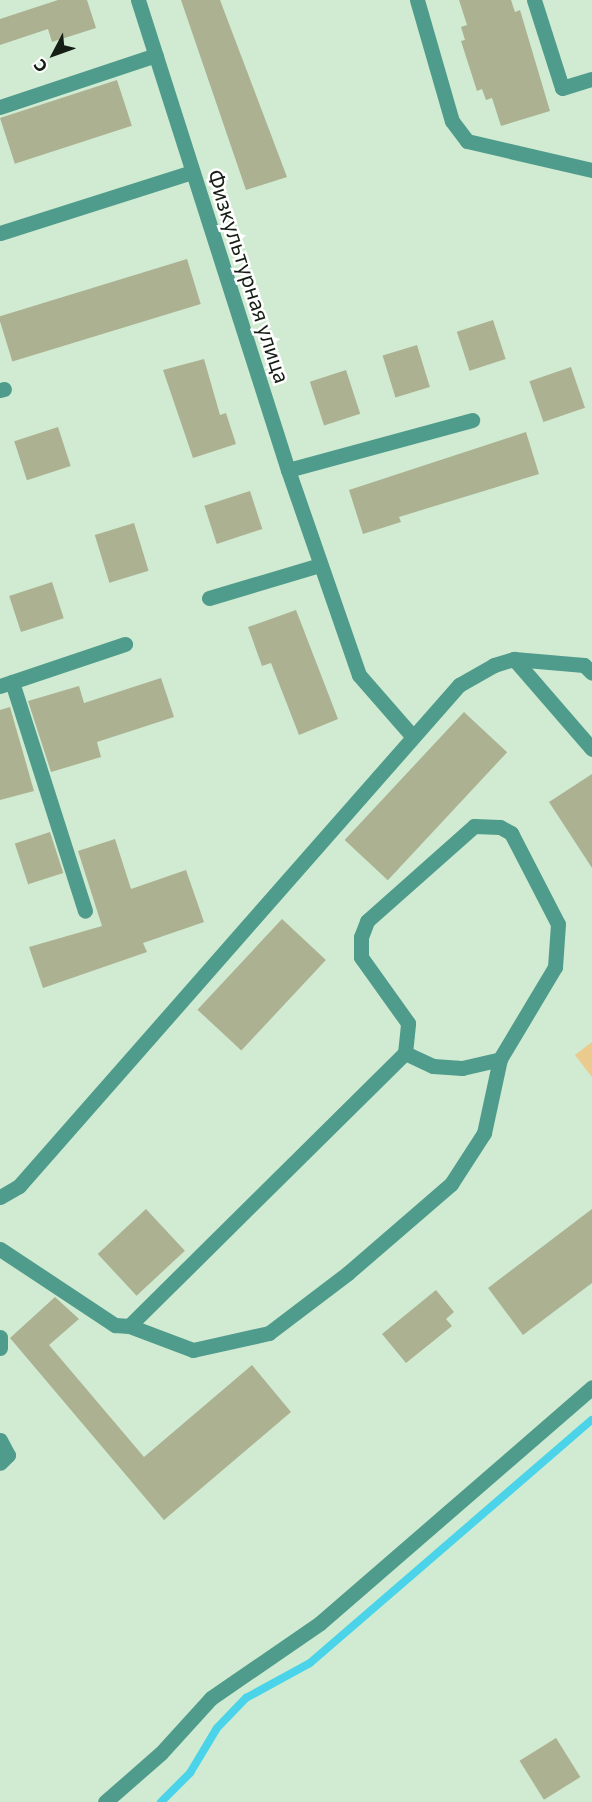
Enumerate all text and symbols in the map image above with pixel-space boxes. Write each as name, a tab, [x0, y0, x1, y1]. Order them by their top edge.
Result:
north arrow	[24, 24, 84, 84]
text: С	[29, 56, 51, 76]
street label: Физкультурная улица	[202, 166, 296, 386]

